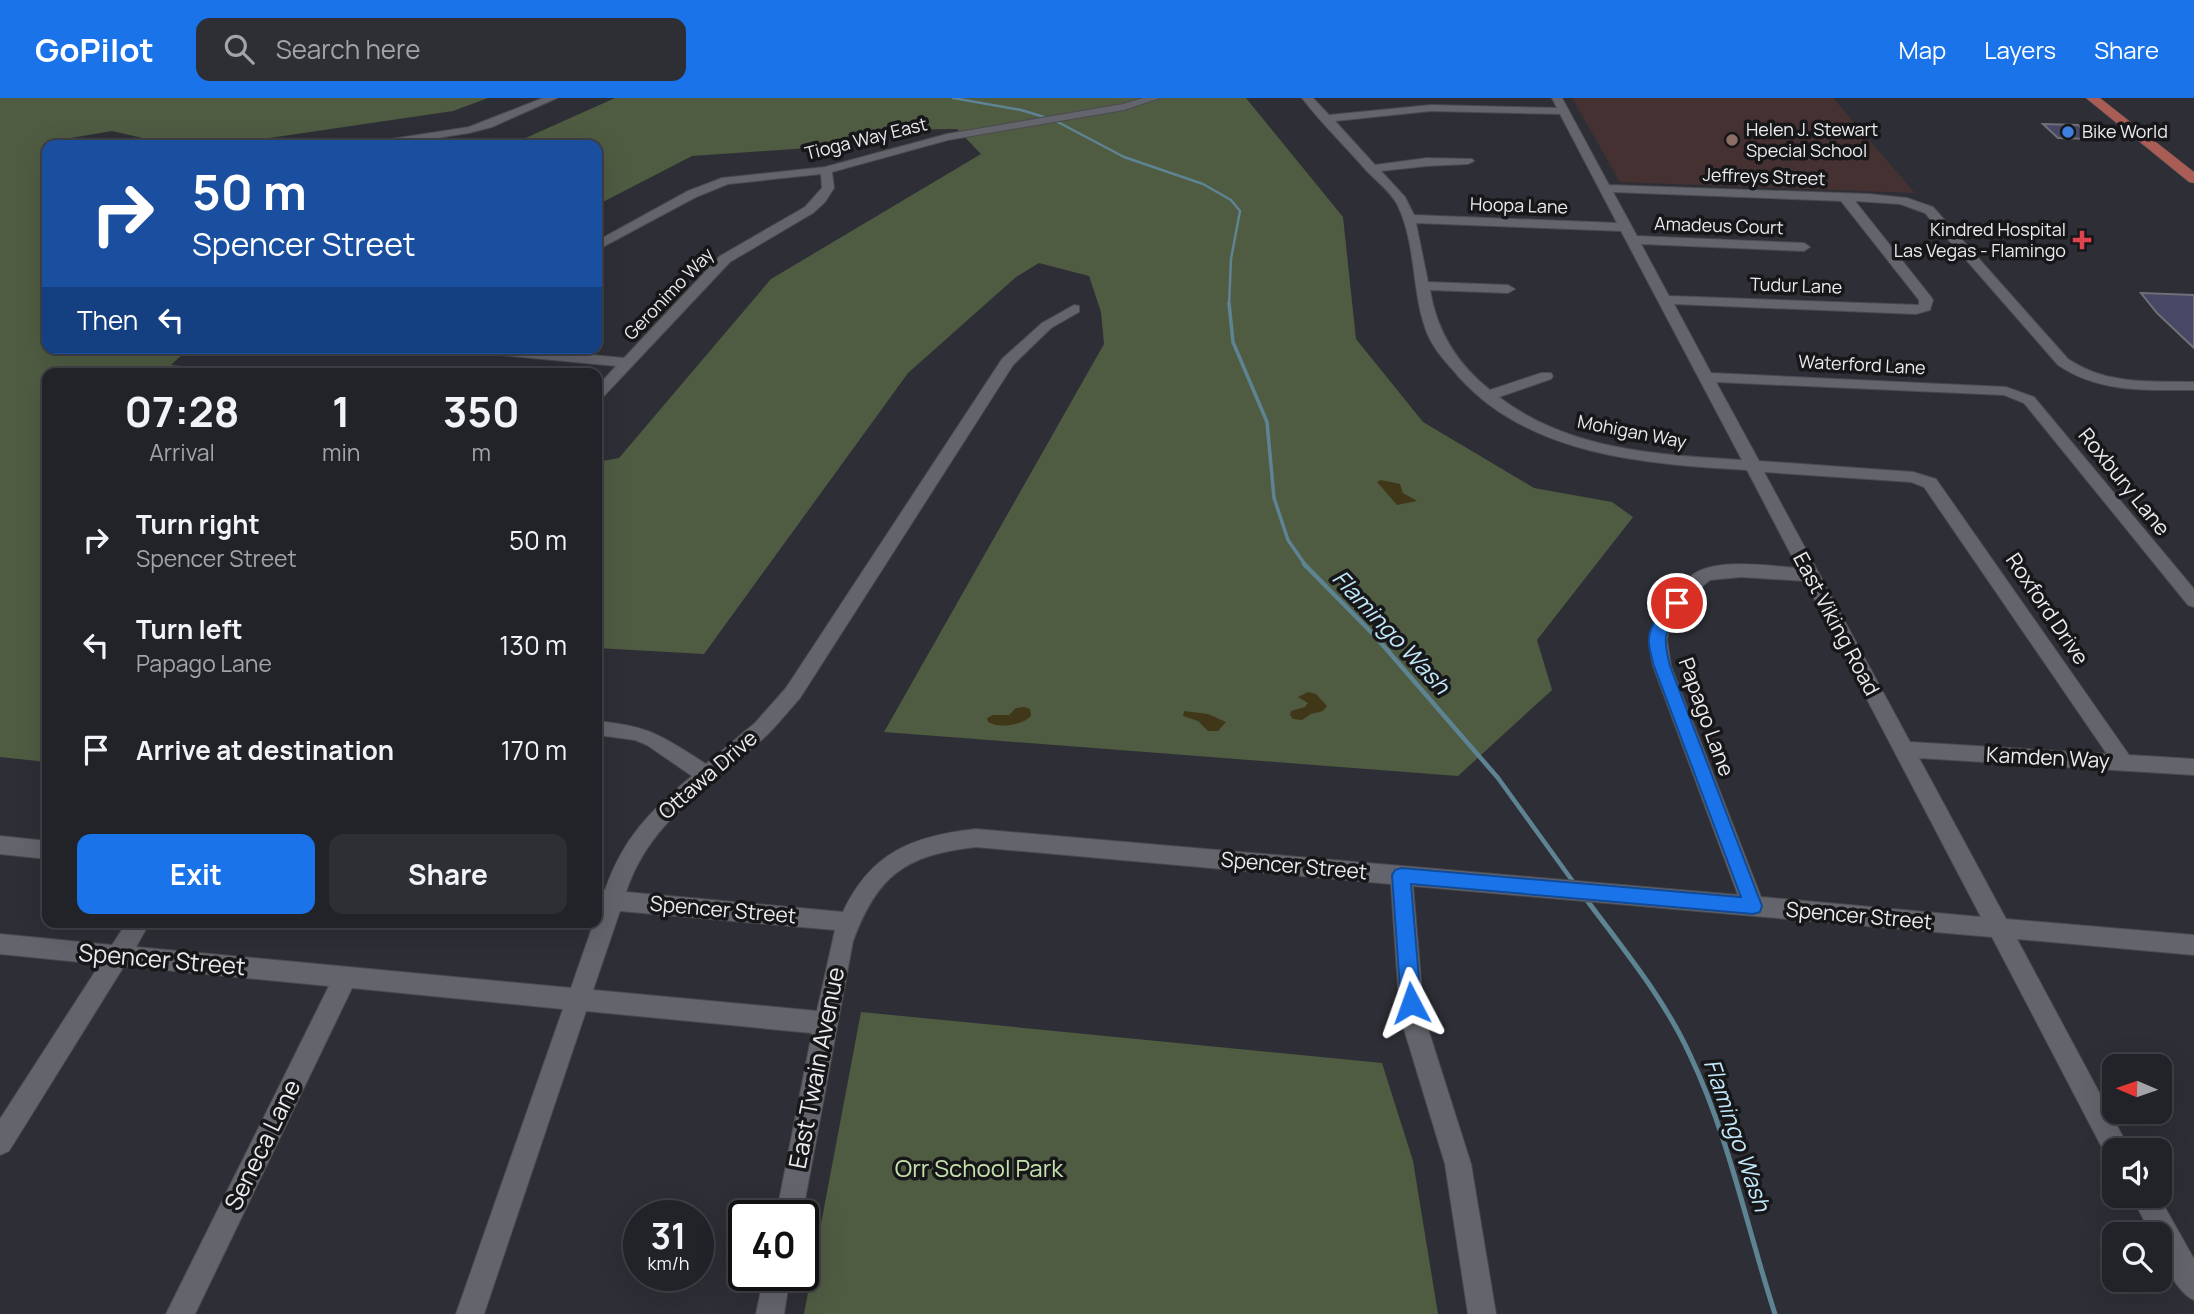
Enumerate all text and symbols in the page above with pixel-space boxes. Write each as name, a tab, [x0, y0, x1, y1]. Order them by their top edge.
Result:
search box	[196, 18, 686, 81]
text: GoPilot	[35, 27, 154, 72]
icon: search	[220, 30, 258, 68]
text: Search here	[276, 31, 420, 67]
text: Map	[1899, 33, 1946, 66]
text: Layers	[1984, 33, 2056, 66]
text: Share	[2094, 33, 2159, 66]
street label: Tioga Way East	[802, 111, 929, 165]
place label: Helen J. Stewart Special School	[1746, 117, 1878, 162]
place label: Bike World	[2082, 119, 2168, 143]
marker: Bike World	[2060, 124, 2076, 140]
marker: Helen J. Stewart Special School	[1724, 132, 1740, 148]
text: 50 m	[192, 158, 307, 225]
street label: Jeffreys Street	[1702, 162, 1826, 190]
icon: right	[77, 168, 168, 259]
street label: Hoopa Lane	[1470, 191, 1569, 219]
street label: Amadeus Court	[1654, 211, 1784, 239]
place label: Kindred Hospital Las Vegas - Flamingo	[1894, 217, 2066, 262]
text: Spencer Street	[192, 222, 416, 266]
marker: Kindred Hospital Las Vegas - Flamingo	[2072, 230, 2092, 250]
street label: Geronimo Way	[618, 242, 719, 345]
street label: Tudur Lane	[1749, 271, 1843, 299]
icon: left	[152, 301, 190, 339]
text: Then	[77, 302, 138, 338]
street label: Waterford Lane	[1798, 349, 1926, 379]
text: 07:28	[124, 382, 240, 440]
text: 1	[332, 382, 350, 440]
text: 350	[443, 382, 520, 440]
street label: Mohigan Way	[1576, 409, 1689, 453]
street label: Roxbury Lane	[2073, 422, 2177, 541]
text: Arrival	[149, 436, 215, 468]
text: min	[322, 436, 361, 468]
text: m	[471, 436, 491, 468]
text: Turn right	[136, 506, 260, 542]
icon: right	[77, 521, 115, 559]
text: 50 m	[509, 522, 567, 558]
text: Spencer Street	[136, 542, 297, 574]
street label: East Viking Road	[1787, 547, 1886, 700]
street label: Roxford Drive	[2000, 547, 2096, 670]
water label: Flamingo Wash	[1326, 562, 1459, 701]
pin	[1647, 573, 1707, 633]
icon: arrive	[1658, 584, 1696, 622]
text: Turn left	[136, 611, 243, 647]
icon: left	[77, 626, 115, 664]
text: 130 m	[499, 627, 567, 663]
text: Papago Lane	[136, 647, 272, 679]
street label: Papago Lane	[1673, 654, 1741, 780]
street label: Ottawa Drive	[652, 724, 763, 825]
icon: arrive	[77, 731, 115, 769]
text: Arrive at destination	[136, 732, 394, 768]
text: 170 m	[501, 732, 567, 768]
street label: Kamden Way	[1986, 740, 2111, 774]
button: Exit	[77, 834, 315, 914]
button: Share	[329, 834, 567, 914]
street label: Spencer Street	[1220, 845, 1368, 885]
street label: Spencer Street	[649, 889, 797, 929]
street label: Spencer Street	[1785, 895, 1933, 935]
street label: Spencer Street	[77, 935, 247, 982]
street label: East Twain Avenue	[780, 964, 851, 1171]
position arrow	[1374, 966, 1448, 1040]
water label: Flamingo Wash	[1697, 1054, 1779, 1216]
north arrow	[2102, 1054, 2172, 1124]
map controls	[2102, 1054, 2172, 1292]
street label: Seneca Lane	[216, 1073, 308, 1215]
button: sound	[2102, 1138, 2172, 1208]
park label: Orr School Park	[895, 1151, 1064, 1184]
speed limit sign: 40	[728, 1200, 819, 1291]
text: 31	[651, 1212, 686, 1260]
button: search	[2102, 1222, 2172, 1292]
text: km/h	[648, 1251, 689, 1275]

